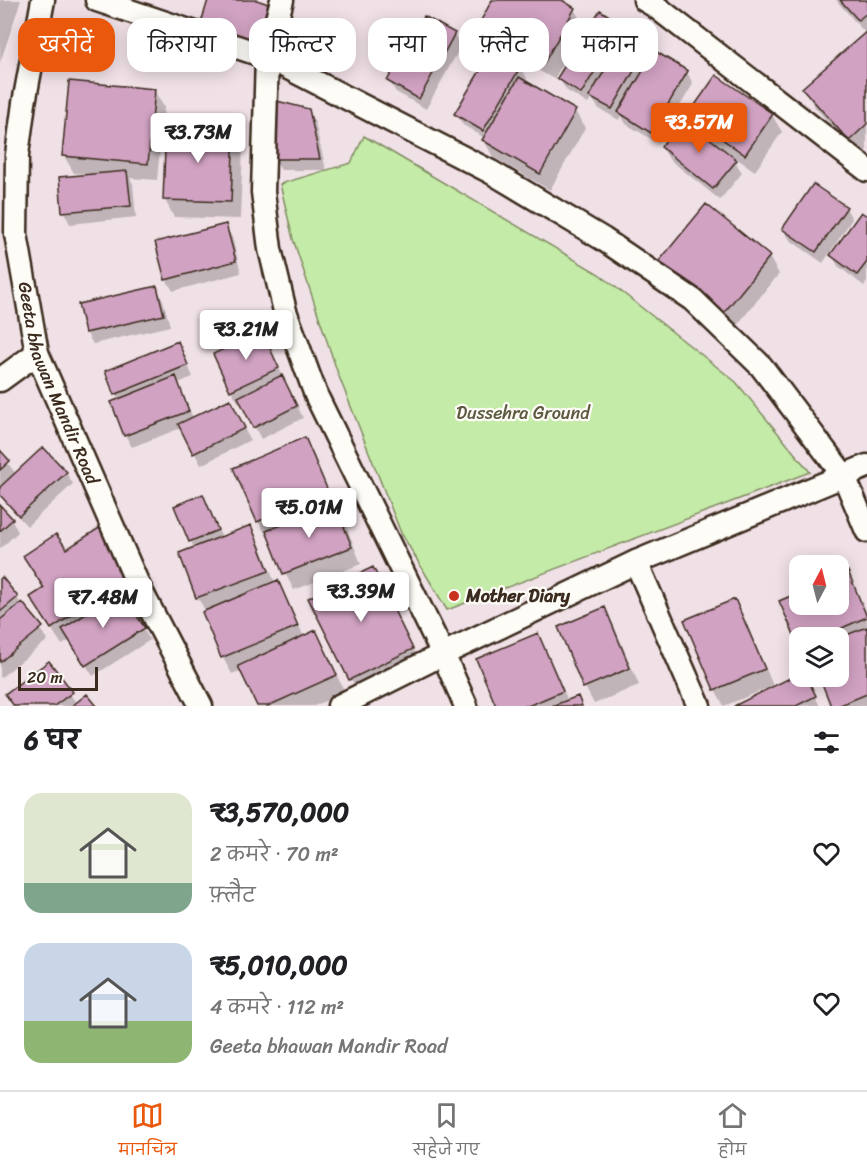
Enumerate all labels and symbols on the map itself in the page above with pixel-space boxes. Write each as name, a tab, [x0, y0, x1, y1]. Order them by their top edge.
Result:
pin: ₹3.57M	[650, 103, 748, 154]
pin: ₹3.73M	[149, 113, 247, 164]
street label: Geeta bhawan Mandir Road	[9, 279, 109, 491]
pin: ₹3.21M	[197, 310, 295, 361]
park label: Dussehra Ground	[456, 397, 591, 429]
pin: ₹5.01M	[260, 488, 358, 539]
north arrow	[789, 555, 849, 615]
pin: ₹3.39M	[312, 572, 410, 623]
pin: ₹7.48M	[54, 578, 152, 629]
place label: Mother Diary	[465, 580, 571, 612]
marker: Mother Diary	[447, 589, 461, 603]
scale bar	[18, 664, 98, 692]

